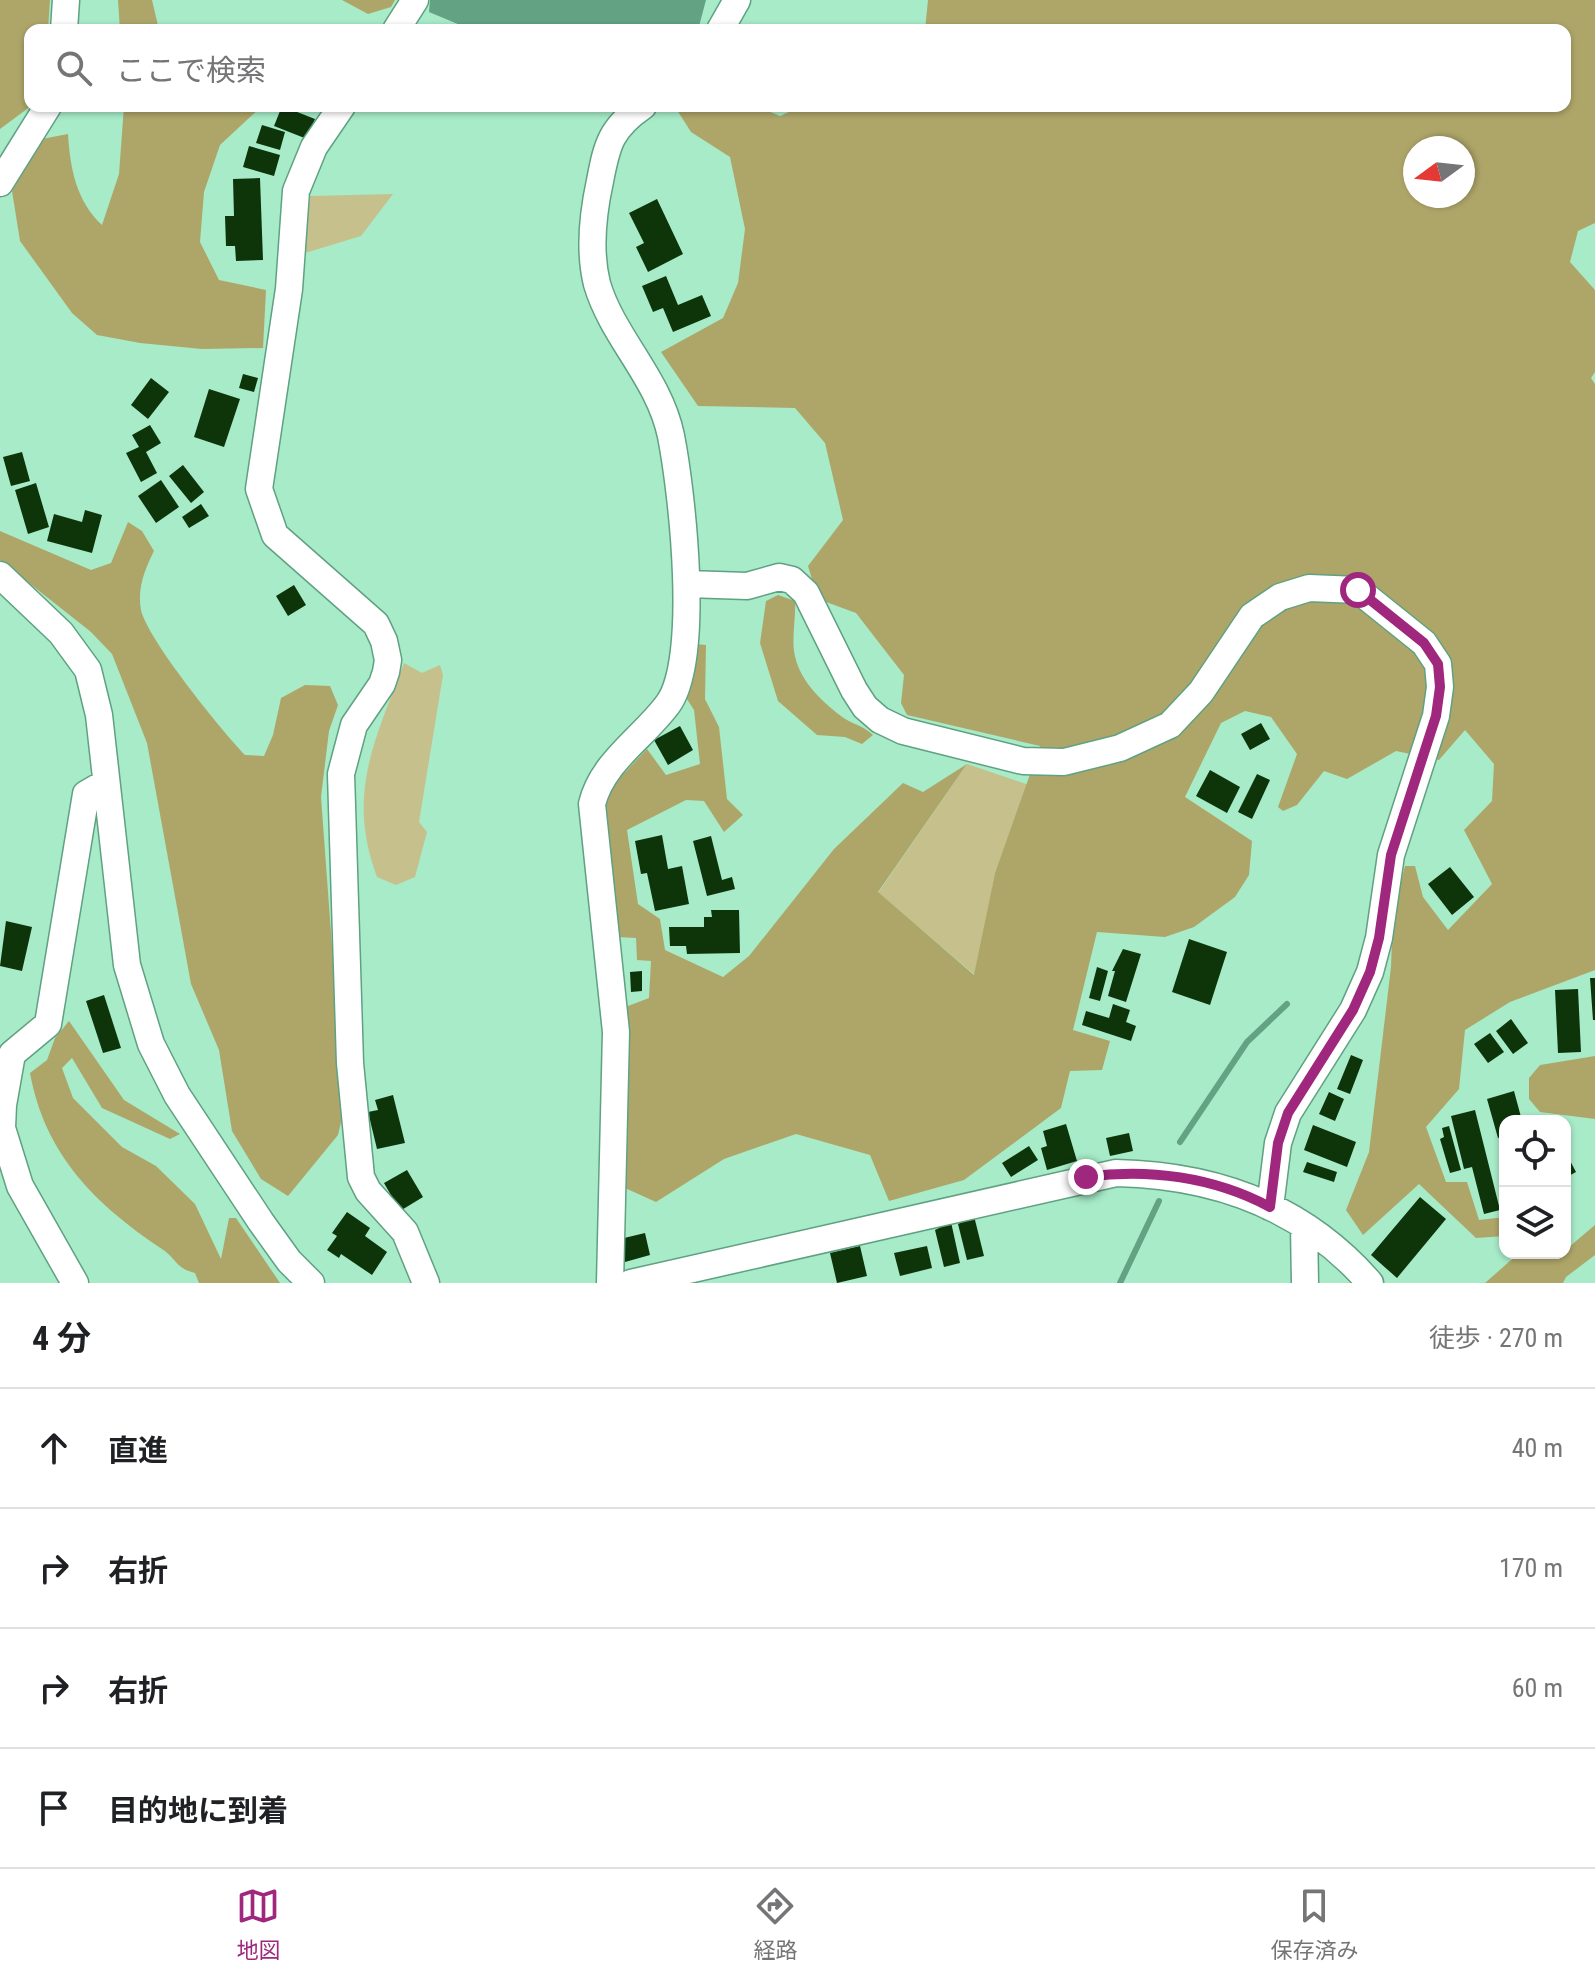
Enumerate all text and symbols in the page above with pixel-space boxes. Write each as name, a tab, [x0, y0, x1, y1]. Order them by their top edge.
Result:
search box	[24, 24, 1571, 112]
icon: search	[52, 46, 96, 90]
text: ここで検索	[116, 53, 266, 88]
north arrow	[1403, 136, 1475, 208]
route start	[1340, 572, 1376, 608]
map controls	[1499, 1115, 1571, 1259]
button: locate	[1499, 1115, 1571, 1187]
route end	[1068, 1159, 1104, 1195]
button: layers	[1499, 1187, 1571, 1259]
text: 4 分	[32, 1318, 91, 1358]
text: 徒歩 · 270 m	[1429, 1323, 1563, 1353]
icon: ahead	[32, 1426, 76, 1470]
text: 直進	[108, 1433, 168, 1468]
text: 40 m	[1512, 1433, 1563, 1463]
icon: right	[32, 1546, 76, 1590]
text: 右折	[108, 1553, 168, 1588]
text: 170 m	[1499, 1553, 1563, 1583]
icon: right	[32, 1666, 76, 1710]
text: 右折	[108, 1673, 168, 1708]
text: 60 m	[1512, 1673, 1563, 1703]
icon: arrive	[32, 1786, 76, 1830]
text: 目的地に到着	[108, 1793, 288, 1828]
tab: 地図	[236, 1884, 281, 1964]
tab: 経路	[753, 1884, 798, 1964]
tab: 保存済み	[1270, 1884, 1359, 1964]

